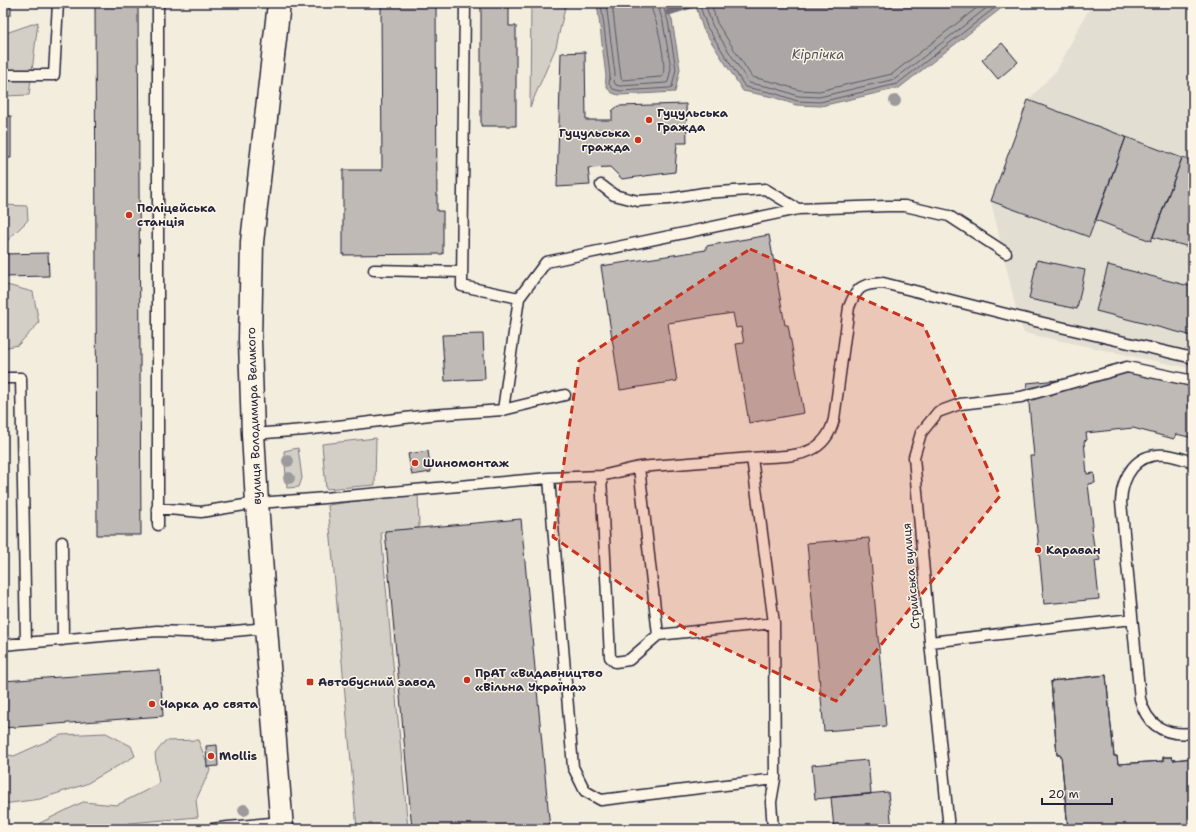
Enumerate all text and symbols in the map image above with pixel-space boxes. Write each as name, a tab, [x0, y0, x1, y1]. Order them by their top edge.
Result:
water label: Кірпічка	[792, 46, 844, 63]
place label: Гуцульська Гражда	[657, 105, 729, 135]
marker: Гуцульська Гражда	[644, 115, 654, 125]
place label: Гуцульська гражда	[559, 125, 631, 155]
marker: Гуцульська гражда	[633, 135, 643, 145]
place label: Поліцейська станція	[137, 200, 216, 230]
marker: Поліцейська станція	[124, 210, 134, 220]
street label: вулиця Володимира Великого	[243, 327, 265, 505]
place label: Шиномонтаж	[423, 455, 510, 471]
marker: Шиномонтаж	[410, 458, 420, 468]
street label: Стрийська вулиця	[898, 522, 924, 630]
place label: Караван	[1046, 542, 1101, 558]
marker: Караван	[1033, 545, 1043, 555]
place label: ПрАТ «Видавництво «Вільна Україна»	[475, 665, 603, 695]
place label: Автобусний завод	[318, 674, 436, 690]
marker: ПрАТ «Видавництво «Вільна Україна»	[462, 675, 472, 685]
marker: Автобусний завод	[305, 677, 315, 687]
place label: Чарка до свята	[160, 696, 259, 712]
marker: Чарка до свята	[147, 699, 157, 709]
place label: Mollis	[219, 748, 257, 764]
marker: Mollis	[206, 751, 216, 761]
scale bar	[1042, 780, 1112, 806]
text: 20 m	[1048, 786, 1079, 802]

